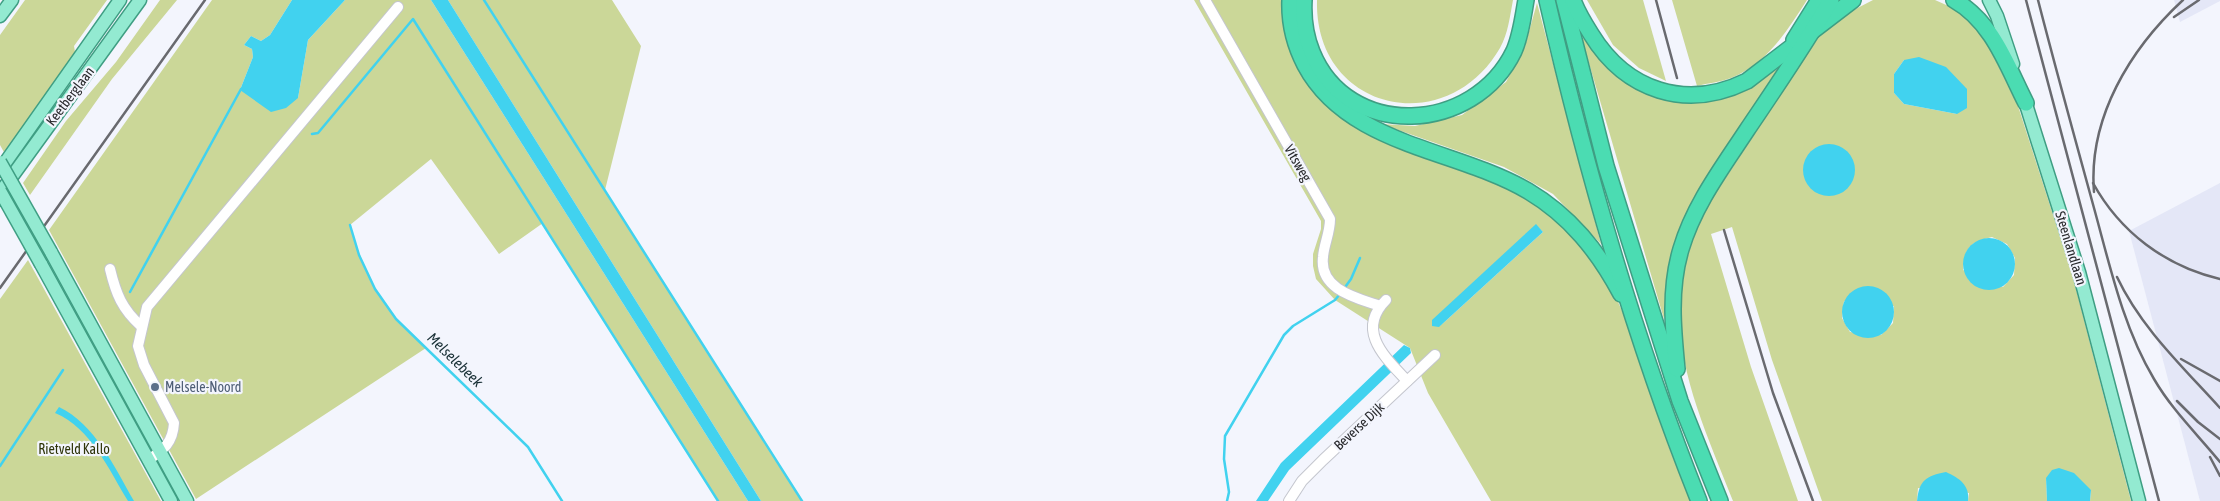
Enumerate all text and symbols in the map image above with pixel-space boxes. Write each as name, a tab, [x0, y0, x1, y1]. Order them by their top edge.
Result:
street label: Keetberglaan	[43, 63, 97, 129]
street label: Vitsweg	[1281, 142, 1315, 184]
street label: Steenlandlaan	[2052, 209, 2090, 287]
water label: Melselebeek	[424, 329, 487, 391]
place label: Melsele-Noord	[165, 379, 241, 395]
marker: Melsele-Noord	[149, 381, 161, 393]
street label: Beverse Dijk	[1331, 399, 1387, 453]
park label: Rietveld Kallo	[38, 441, 110, 457]

